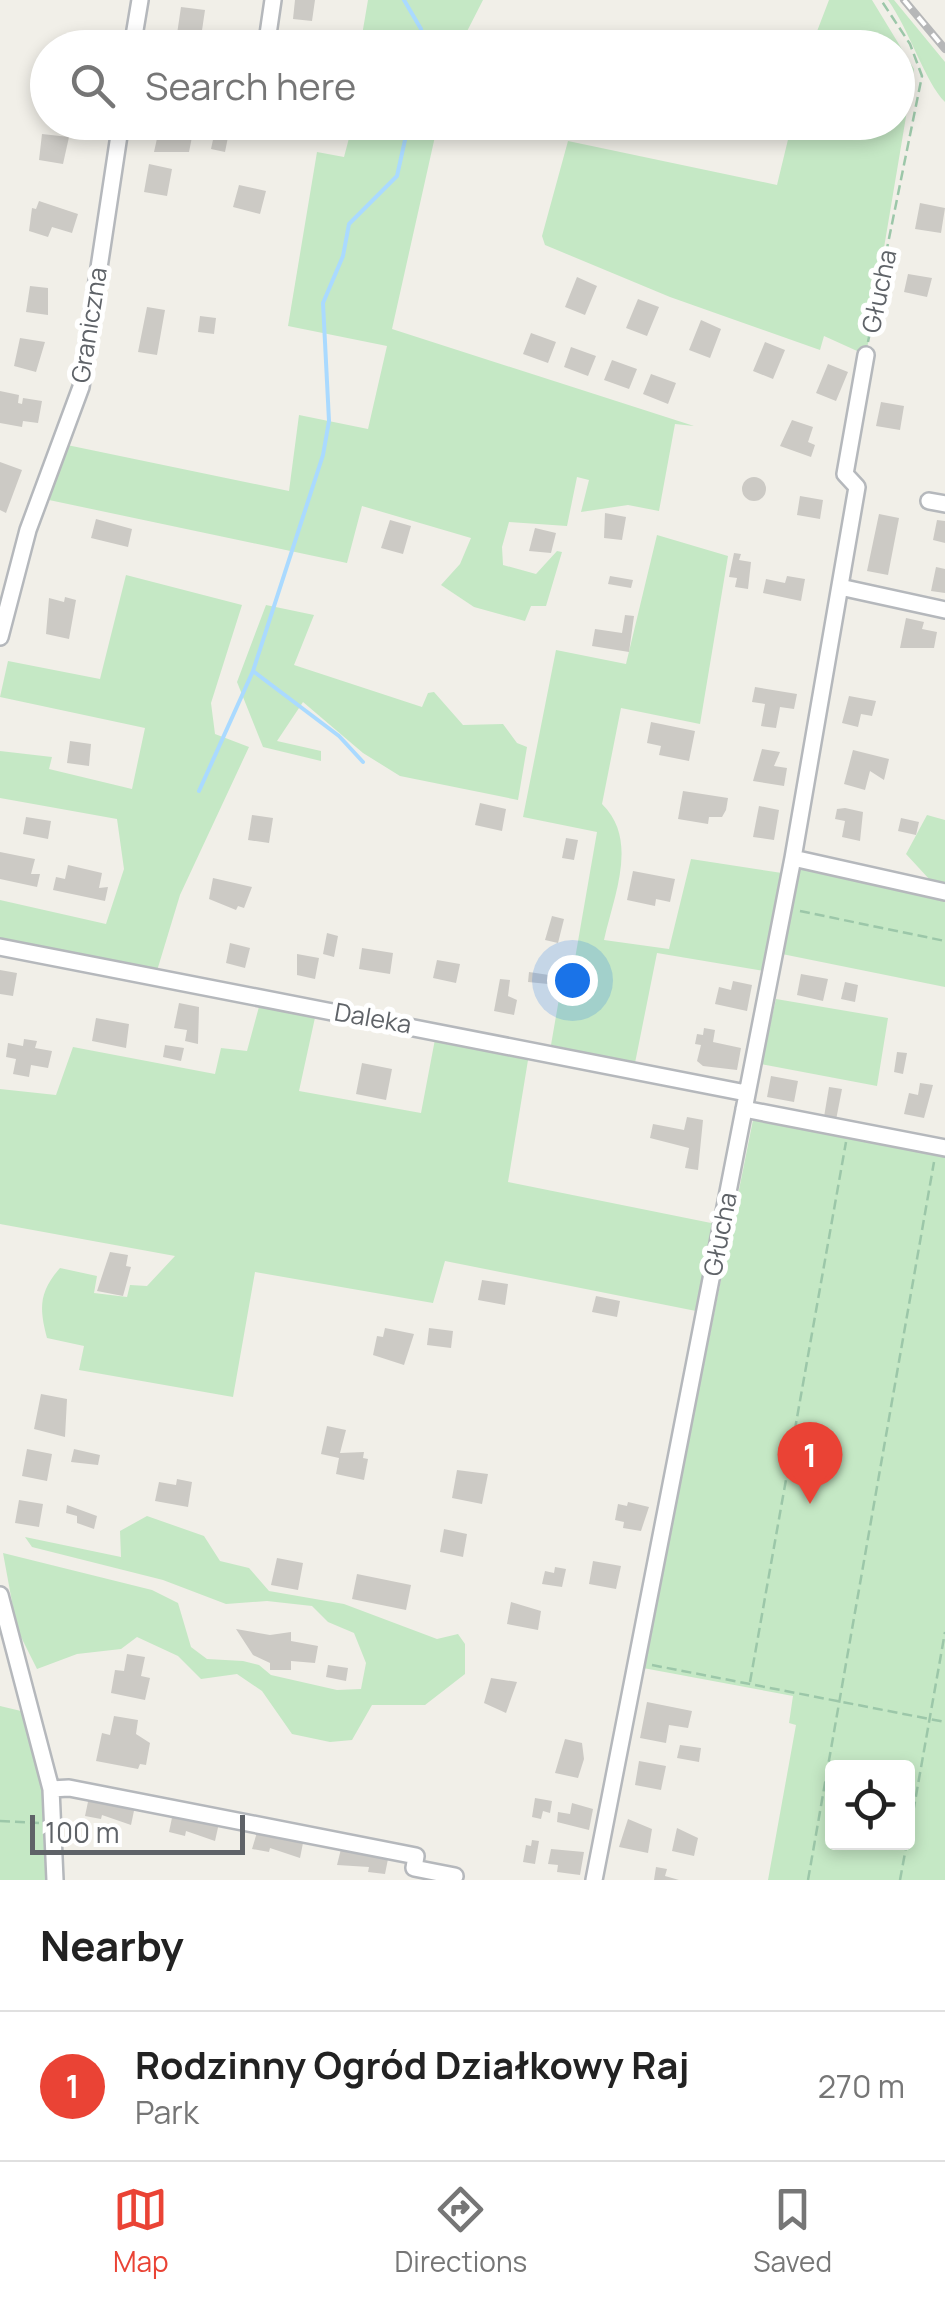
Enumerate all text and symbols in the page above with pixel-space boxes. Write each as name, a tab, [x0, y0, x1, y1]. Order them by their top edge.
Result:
search box	[30, 30, 915, 140]
icon: search	[65, 58, 120, 113]
text: Search here	[145, 59, 356, 111]
street label: Głucha	[853, 246, 904, 336]
street label: Graniczna	[62, 265, 115, 385]
your location	[547, 955, 598, 1006]
street label: Daleka	[332, 994, 414, 1041]
street label: Głucha	[694, 1189, 745, 1279]
pin: 1	[778, 1422, 842, 1504]
map controls	[825, 1760, 915, 1850]
button: locate	[825, 1760, 915, 1850]
scale bar	[30, 1810, 245, 1854]
text: 100 m	[45, 1813, 119, 1851]
text: Nearby	[40, 1916, 184, 1974]
text: Rodzinny Ogród Działkowy Raj	[135, 2038, 689, 2090]
text: 1	[65, 2064, 80, 2108]
text: 270 m	[818, 2064, 905, 2108]
text: Park	[135, 2090, 199, 2134]
tab: Map	[113, 2182, 169, 2280]
tab: Directions	[395, 2182, 527, 2280]
tab: Saved	[753, 2182, 832, 2280]

